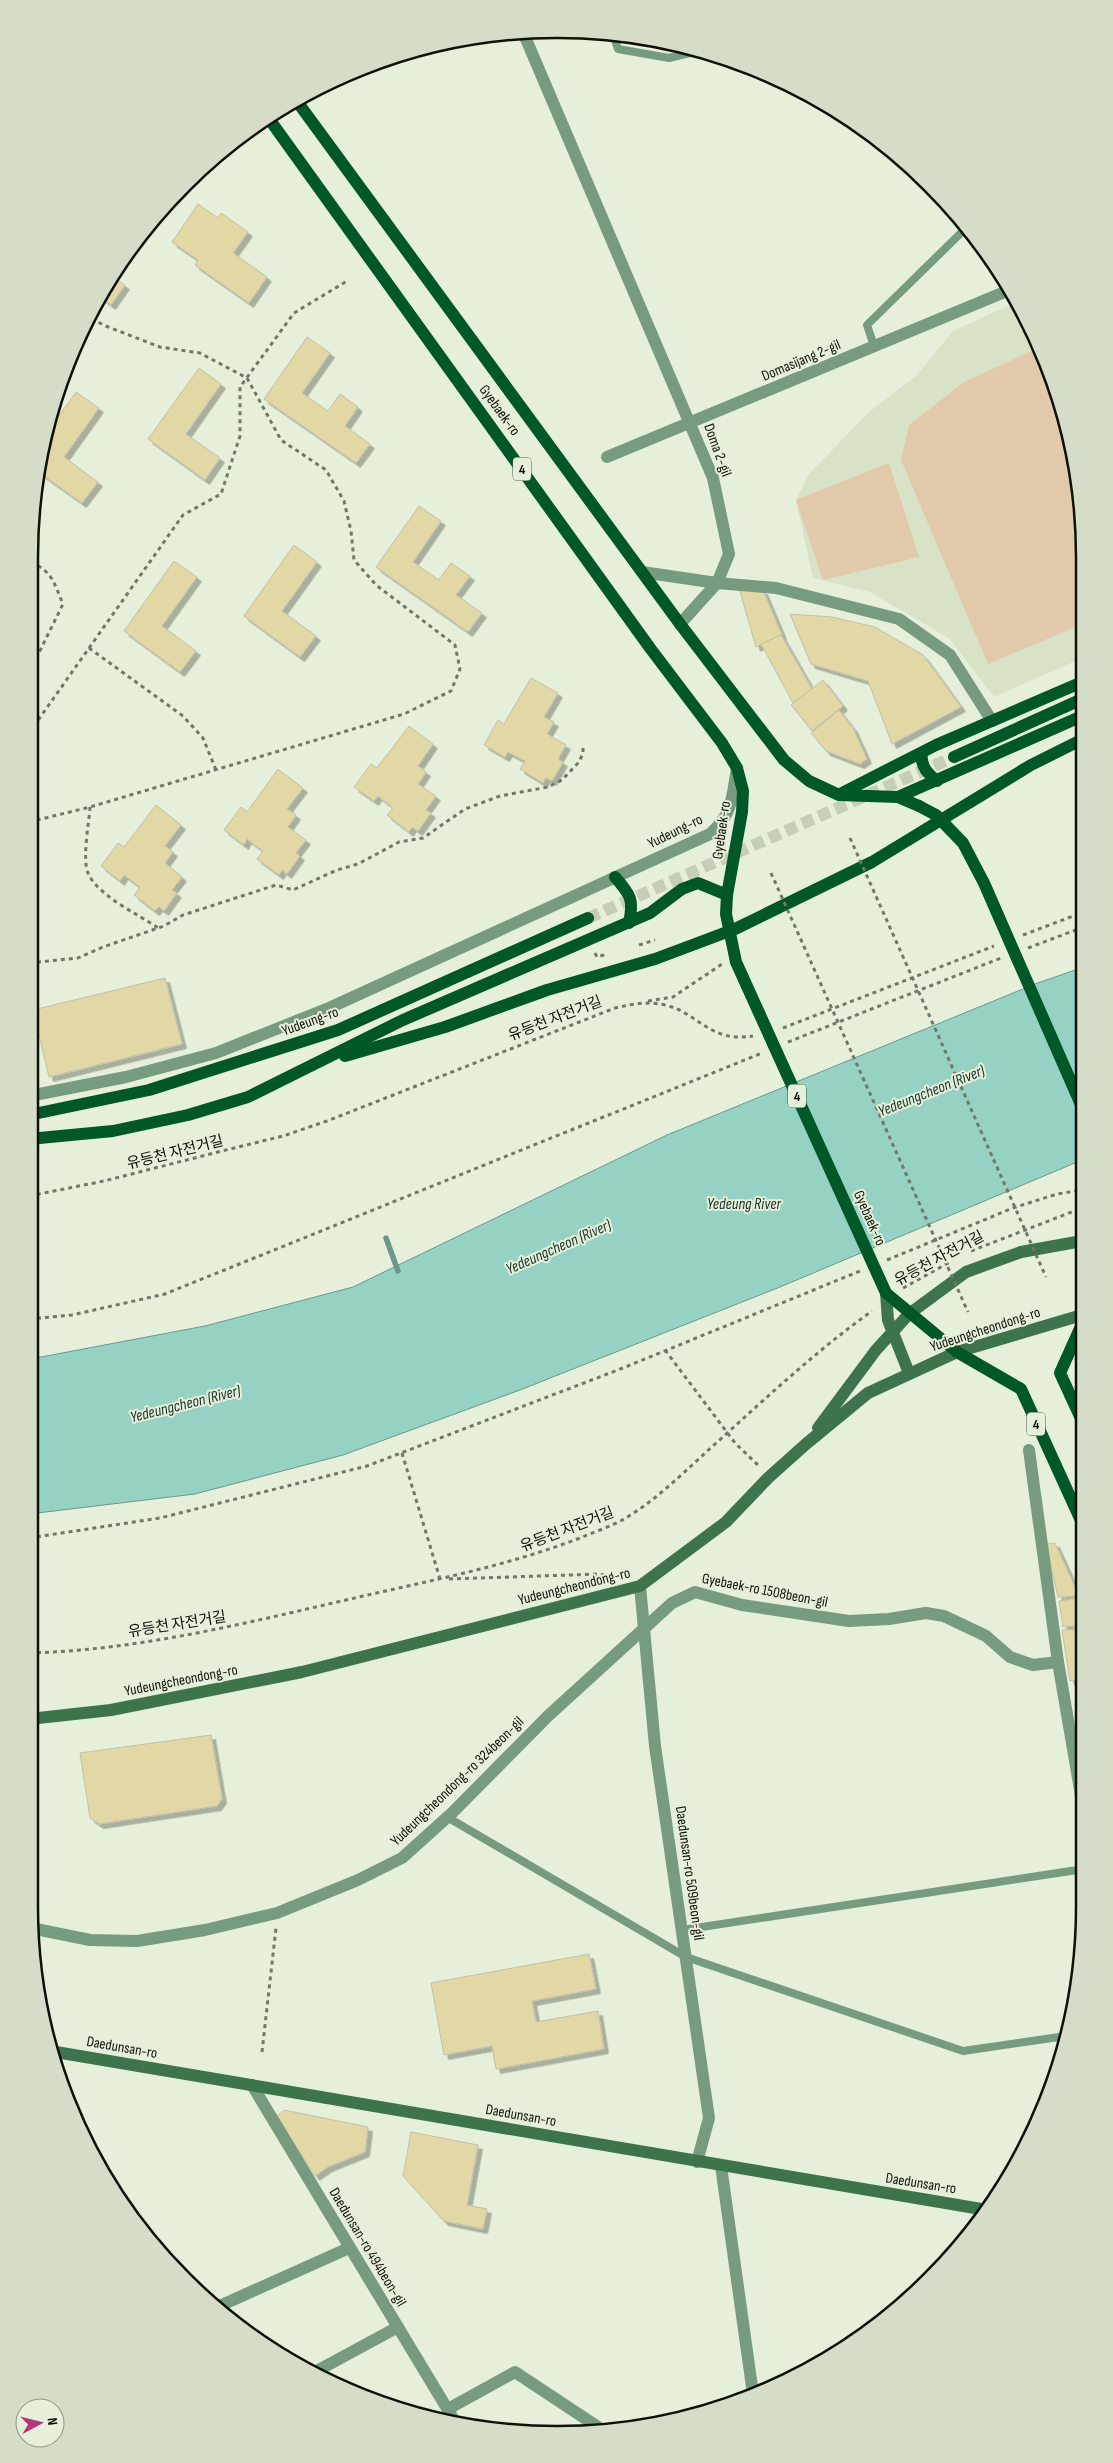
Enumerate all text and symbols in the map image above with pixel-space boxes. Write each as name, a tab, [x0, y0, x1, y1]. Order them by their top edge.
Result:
street label: Domasijang 2-gil	[759, 335, 844, 386]
street label: Gyebaek-ro	[475, 381, 524, 440]
street label: Doma 2-gil	[699, 421, 736, 479]
road number: 4	[513, 458, 531, 480]
street label: Gyebaek-ro	[708, 800, 735, 860]
street label: Yudeung-ro	[645, 810, 706, 853]
street label: 유등천 자전거길	[506, 992, 605, 1045]
street label: Yudeung-ro	[279, 1002, 341, 1040]
water label: Yedeungcheon (River)	[876, 1061, 988, 1121]
road number: 4	[788, 1084, 806, 1108]
street label: 유등천 자전거길	[125, 1131, 225, 1174]
street label: Gyebaek-ro	[849, 1188, 890, 1249]
water label: Yedeung River	[707, 1195, 781, 1214]
water label: Yedeungcheon (River)	[503, 1215, 615, 1279]
street label: 유등천 자전거길	[891, 1227, 987, 1290]
street label: Yudeungcheondong-ro	[928, 1303, 1043, 1356]
water label: Yedeungcheon (River)	[128, 1381, 243, 1427]
road number: 4	[1027, 1412, 1045, 1436]
street label: 유등천 자전거길	[518, 1503, 617, 1556]
street label: Yudeungcheondong-ro	[516, 1563, 632, 1610]
street label: Gyebaek-ro 1508beon-gil	[700, 1569, 829, 1612]
street label: 유등천 자전거길	[127, 1607, 227, 1642]
street label: Yudeungcheondong-ro	[123, 1660, 239, 1701]
street label: Yudeungcheondong-ro 324beon-gil	[387, 1713, 528, 1850]
street label: Daedunsan-ro 509beon-gil	[671, 1805, 708, 1941]
street label: Daedunsan-ro	[85, 2032, 159, 2063]
street label: Daedunsan-ro	[484, 2100, 558, 2131]
street label: Daedunsan-ro	[884, 2169, 958, 2198]
street label: Daedunsan-ro 494beon-gil	[325, 2184, 411, 2310]
north arrow	[15, 2398, 65, 2448]
text: N	[44, 2417, 61, 2426]

